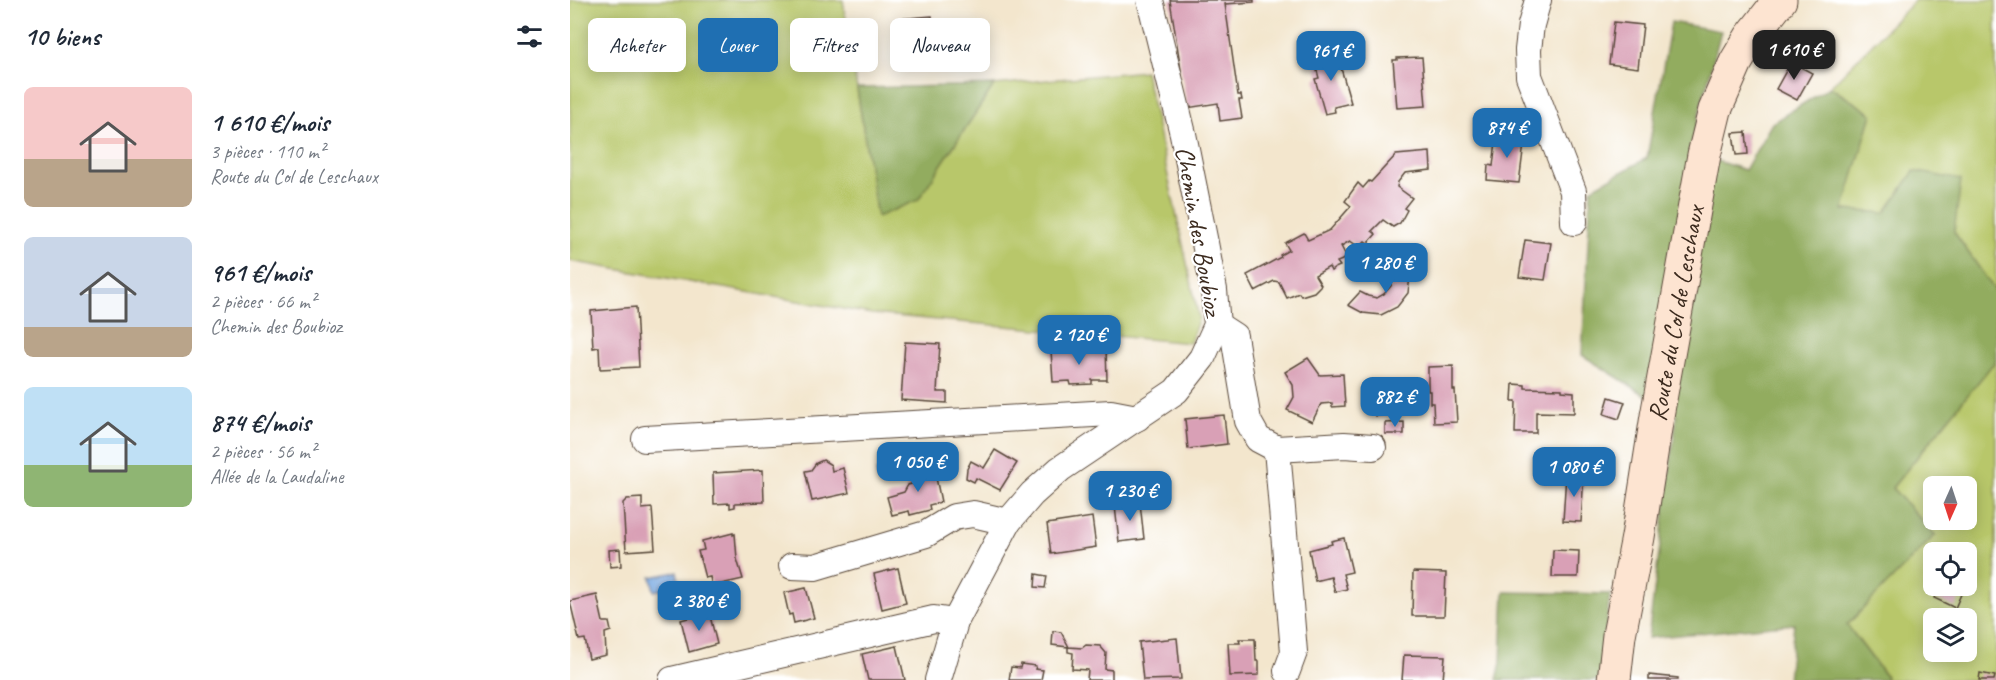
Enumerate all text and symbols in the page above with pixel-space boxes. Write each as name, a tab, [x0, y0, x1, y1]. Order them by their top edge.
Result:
chip: Acheter	[588, 18, 686, 72]
chip: Louer	[698, 18, 778, 72]
chip: Filtres	[790, 18, 878, 72]
chip: Nouveau	[890, 18, 990, 72]
text: 10 biens	[24, 20, 100, 53]
icon: filters	[513, 20, 546, 53]
pin: 1 610 €	[1739, 30, 1849, 81]
pin: 961 €	[1289, 31, 1373, 82]
text: 1 610 €	[1766, 37, 1822, 62]
text: 961 €	[1310, 38, 1352, 63]
text: 1 610 €/mois	[210, 106, 329, 139]
pin: 874 €	[1465, 108, 1549, 159]
icon: home	[72, 111, 144, 183]
text: 874 €	[1487, 115, 1527, 140]
text: 3 pièces · 110 m²	[210, 139, 325, 164]
street label: Chemin des Boubioz	[1168, 144, 1231, 321]
text: Route du Col de Leschaux	[210, 164, 378, 189]
street label: Route du Col de Leschaux	[1640, 201, 1711, 424]
pin: 1 280 €	[1331, 243, 1441, 294]
text: 1 280 €	[1359, 250, 1413, 275]
text: 961 €/mois	[210, 256, 311, 289]
icon: home	[72, 261, 144, 333]
text: 2 pièces · 66 m²	[210, 289, 316, 314]
text: Chemin des Boubioz	[210, 314, 342, 339]
pin: 2 120 €	[1024, 315, 1134, 366]
text: 2 120 €	[1052, 322, 1106, 347]
pin: 882 €	[1353, 377, 1437, 428]
text: 882 €	[1375, 384, 1415, 409]
text: 874 €/mois	[210, 406, 311, 439]
icon: home	[72, 411, 144, 483]
text: 2 pièces · 56 m²	[210, 439, 316, 464]
pin: 1 050 €	[863, 442, 973, 493]
pin: 1 080 €	[1519, 447, 1629, 498]
text: 1 050 €	[891, 449, 945, 474]
text: 1 080 €	[1547, 454, 1601, 479]
text: Allée de la Laudaline	[210, 464, 344, 489]
pin: 1 230 €	[1075, 471, 1185, 522]
north arrow	[1923, 476, 1977, 530]
map controls	[1923, 476, 1977, 662]
text: 1 230 €	[1103, 478, 1157, 503]
button: locate	[1923, 542, 1977, 596]
pin: 2 380 €	[644, 581, 754, 632]
text: 2 380 €	[672, 588, 726, 613]
button: layers	[1923, 608, 1977, 662]

